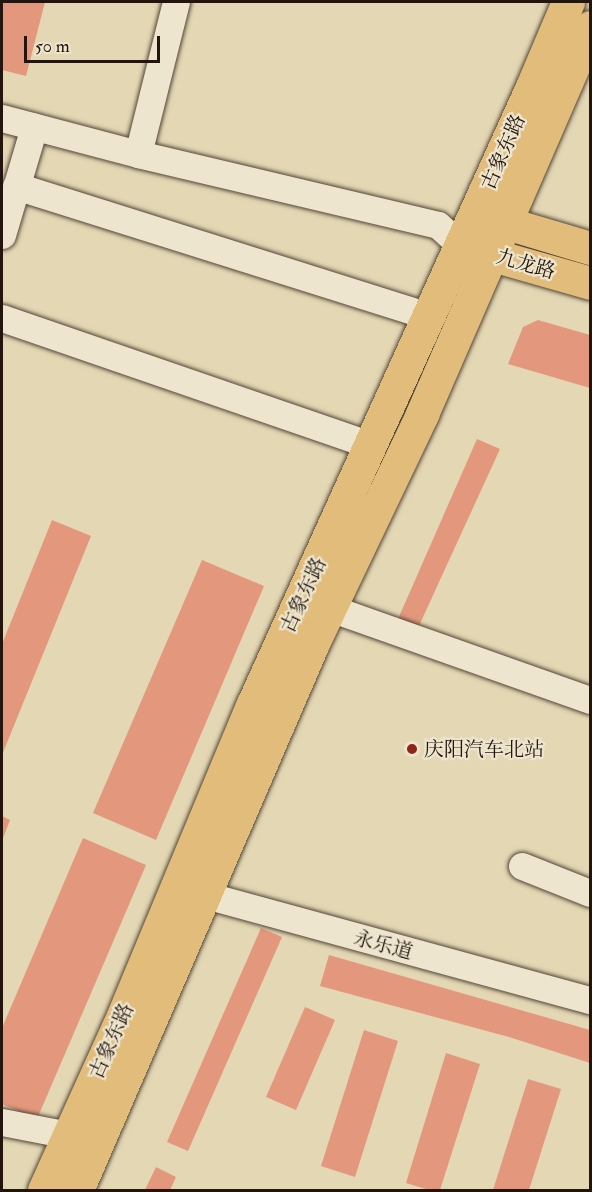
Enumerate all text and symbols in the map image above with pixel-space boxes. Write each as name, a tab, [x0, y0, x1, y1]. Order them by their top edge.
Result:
scale bar	[27, 24, 164, 62]
text: 50 m	[35, 35, 70, 58]
street label: 古象东路	[476, 111, 530, 193]
street label: 九龙路	[494, 244, 558, 284]
street label: 古象东路	[275, 554, 331, 636]
place label: 庆阳汽车北站	[424, 737, 544, 761]
marker: 庆阳汽车北站	[405, 742, 419, 756]
street label: 永乐道	[351, 926, 415, 964]
street label: 古象东路	[84, 1000, 138, 1082]

